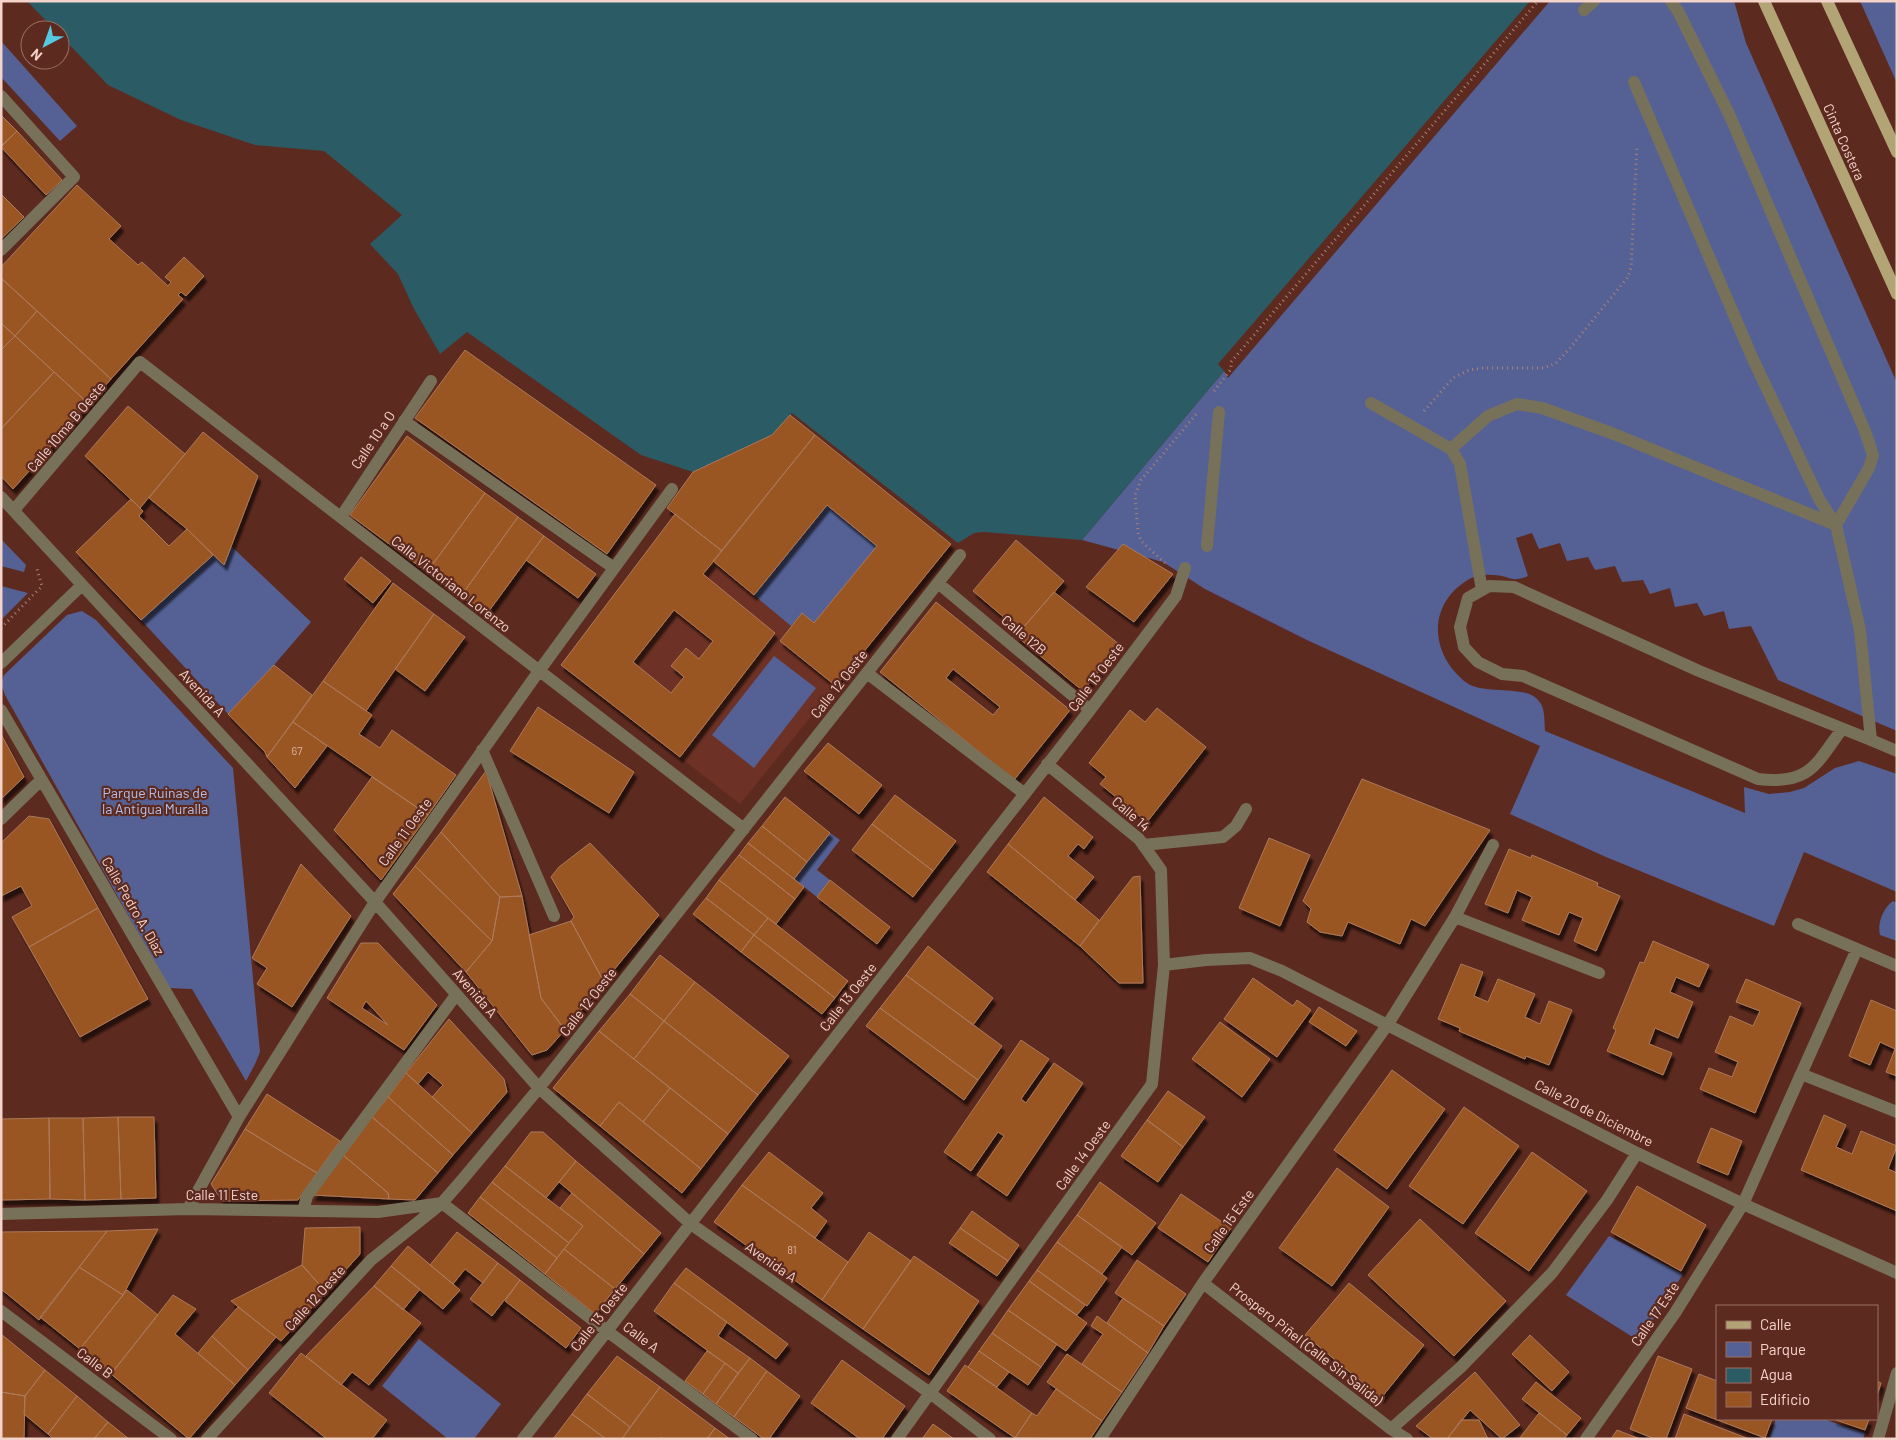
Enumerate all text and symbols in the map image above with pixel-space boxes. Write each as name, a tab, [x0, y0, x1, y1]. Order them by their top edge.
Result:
north arrow	[20, 20, 70, 70]
text: N	[27, 46, 45, 65]
street label: Cinta Costera	[1820, 101, 1869, 183]
street label: Calle 10ma B Oeste	[23, 378, 109, 476]
street label: Calle 10 a O	[347, 407, 398, 472]
street label: Calle Victoriano Lorenzo	[388, 532, 514, 636]
street label: Calle 12B	[998, 611, 1050, 658]
street label: Calle 13 Oeste	[1064, 639, 1127, 715]
street label: Calle 12 Oeste	[806, 646, 871, 721]
street label: Avenida A	[176, 665, 229, 720]
house number: 67	[292, 744, 302, 757]
park label: Parque Ruinas de la Antigua Muralla	[102, 784, 208, 817]
street label: Calle 14	[1109, 792, 1154, 835]
street label: Calle 11 Oeste	[374, 794, 435, 869]
street label: Calle Pedro A. Díaz	[98, 853, 169, 958]
street label: Calle 13 Oeste	[816, 959, 880, 1034]
street label: Calle 12 Oeste	[555, 964, 620, 1039]
street label: Avenida A	[450, 965, 502, 1021]
street label: Calle 20 de Diciembre	[1532, 1075, 1656, 1150]
street label: Calle 14 Oeste	[1051, 1116, 1114, 1193]
street label: Calle 15 Este	[1200, 1185, 1257, 1256]
street label: Calle 11 Este	[186, 1186, 258, 1203]
street label: Avenida A	[742, 1238, 801, 1286]
house number: 81	[787, 1243, 797, 1256]
street label: Calle 12 Oeste	[281, 1261, 349, 1334]
street label: Calle 17 Este	[1627, 1278, 1682, 1349]
street label: Calle 13 Oeste	[567, 1279, 631, 1354]
street label: Prospero Piñel (Calle Sin Salida)	[1226, 1279, 1387, 1409]
legend	[1716, 1305, 1878, 1420]
text: Calle	[1760, 1315, 1792, 1333]
street label: Calle A	[620, 1318, 663, 1356]
text: Parque	[1760, 1340, 1806, 1358]
street label: Calle B	[74, 1343, 117, 1382]
text: Agua	[1760, 1365, 1793, 1383]
text: Edificio	[1760, 1390, 1810, 1408]

